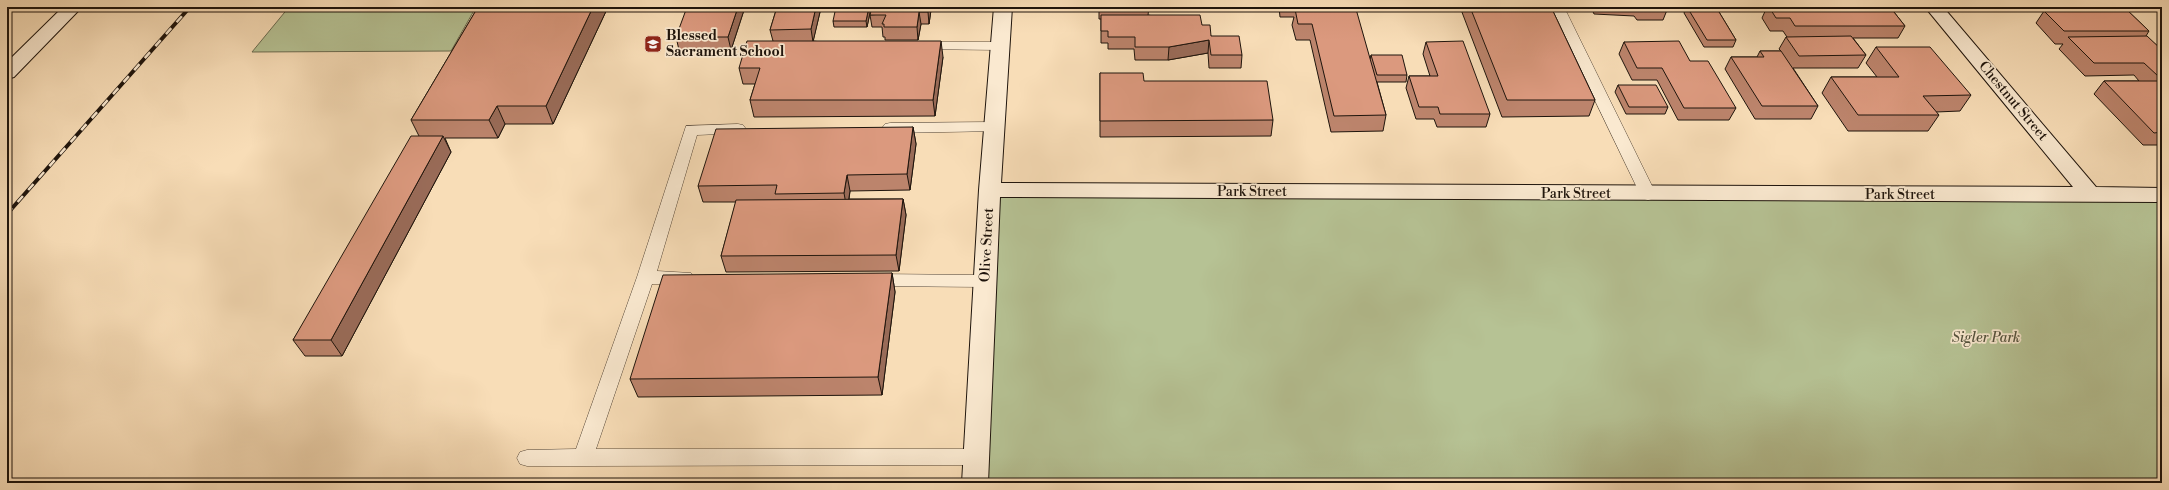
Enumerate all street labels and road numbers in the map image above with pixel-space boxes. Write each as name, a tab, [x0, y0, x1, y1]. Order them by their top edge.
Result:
street label: Chestnut Street	[1974, 58, 2052, 145]
street label: Park Street	[1217, 183, 1287, 201]
street label: Park Street	[1541, 185, 1611, 203]
street label: Park Street	[1865, 186, 1935, 204]
street label: Olive Street	[976, 207, 998, 283]

